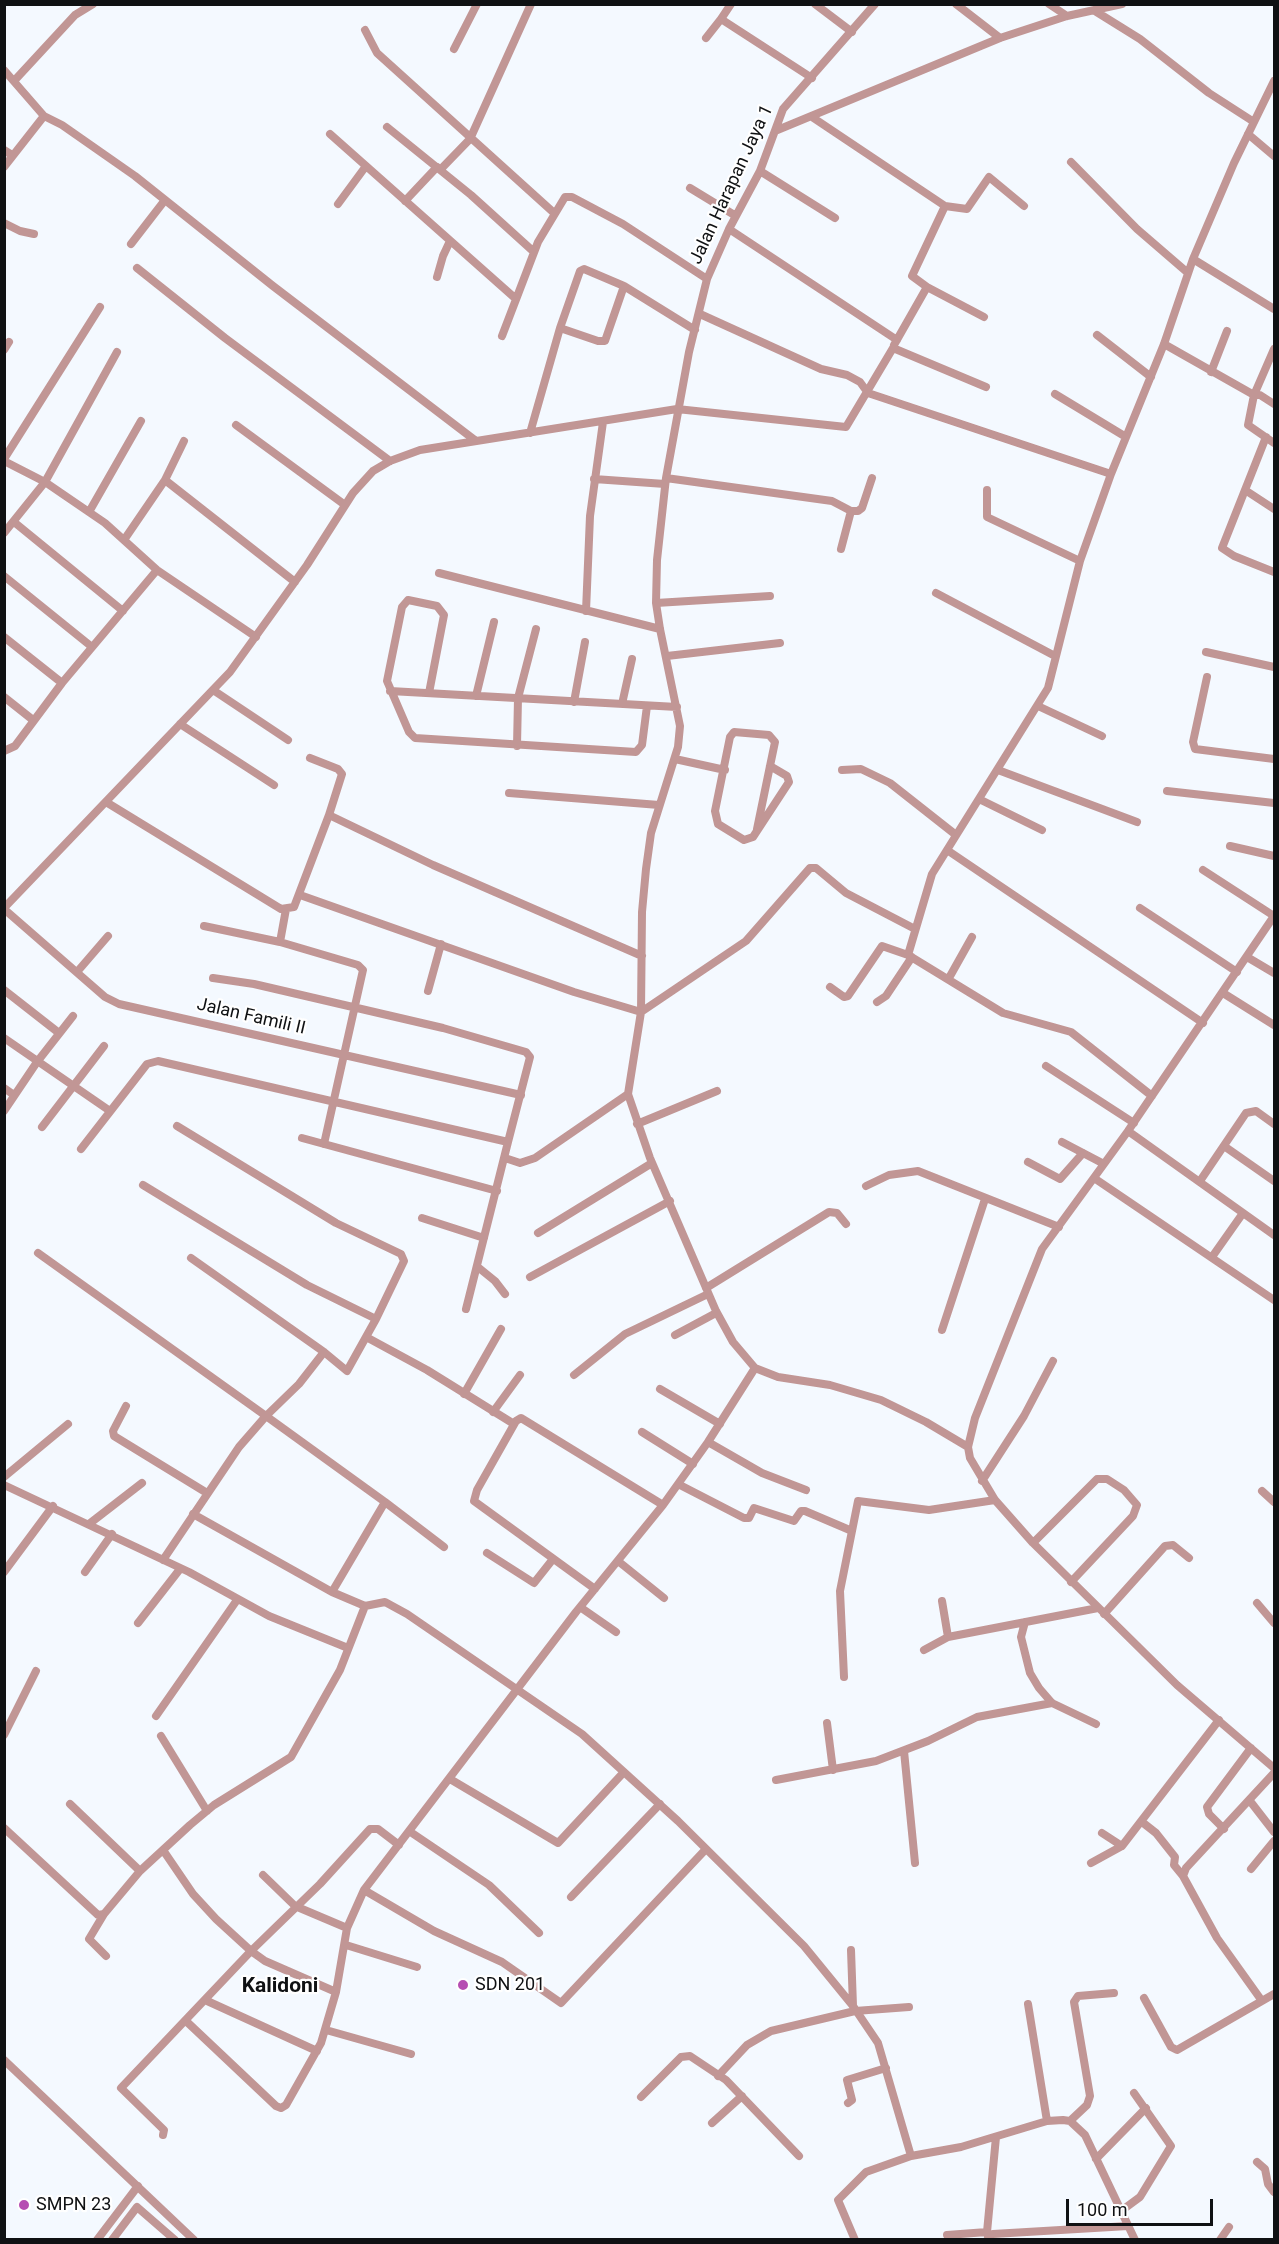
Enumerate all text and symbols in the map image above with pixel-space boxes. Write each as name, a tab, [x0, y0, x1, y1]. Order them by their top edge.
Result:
street label: Jalan Harapan Jaya 1	[686, 102, 778, 268]
street label: Jalan Famili II	[195, 994, 307, 1040]
district label: Kalidoni	[242, 1974, 318, 2000]
place label: SDN 201	[475, 1974, 545, 1996]
marker: SDN 201	[456, 1978, 470, 1992]
scale bar	[1069, 2187, 1216, 2225]
place label: SMPN 23	[36, 2194, 111, 2216]
marker: SMPN 23	[17, 2198, 31, 2212]
text: 100 m	[1077, 2199, 1128, 2220]

